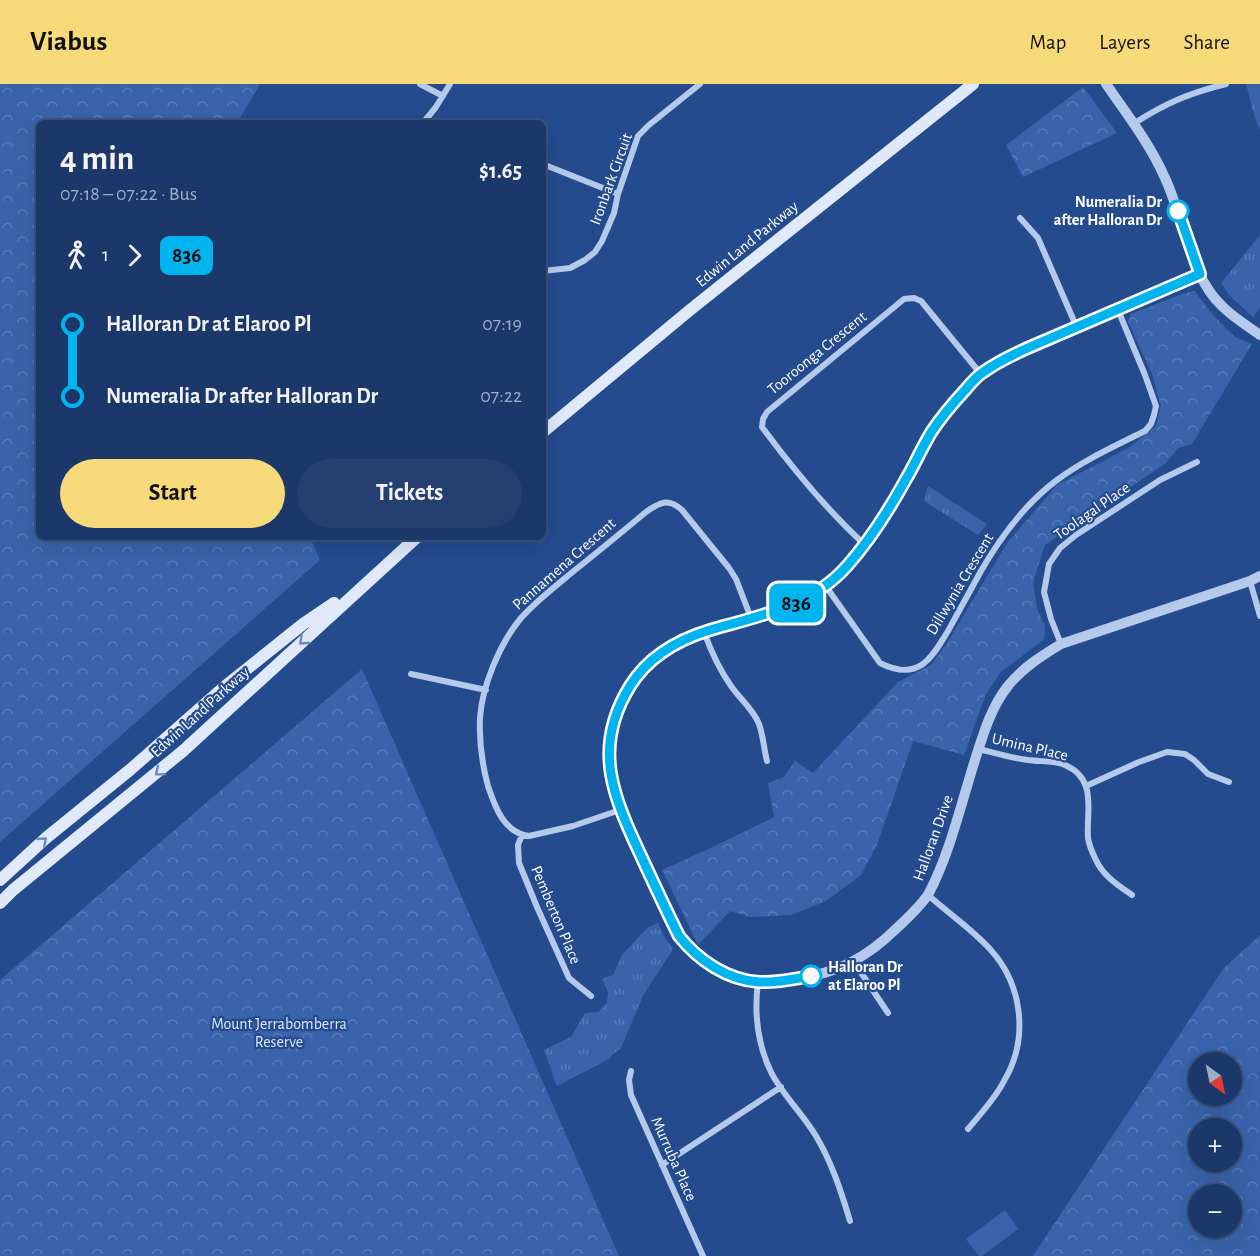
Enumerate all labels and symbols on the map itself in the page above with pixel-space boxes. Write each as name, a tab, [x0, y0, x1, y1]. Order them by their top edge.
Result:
street label: Ironbark Circuit	[587, 131, 635, 227]
place label: Numeralia Dr after Halloran Dr	[1054, 194, 1162, 228]
street label: Edwin Land Parkway	[693, 198, 802, 291]
marker: Numeralia Dr after Halloran Dr	[1167, 200, 1189, 222]
street label: Tooroonga Crescent	[764, 308, 870, 398]
street label: Toolagal Place	[1051, 479, 1133, 543]
street label: Pannamena Crescent	[509, 515, 619, 613]
street label: Dillwynia Crescent	[923, 530, 997, 638]
line badge: 836	[762, 584, 830, 622]
one-way arrow	[299, 633, 310, 644]
street label: Edwin Land Parkway	[148, 664, 253, 761]
street label: Umina Place	[990, 730, 1070, 764]
one-way arrow	[154, 764, 165, 775]
street label: Halloran Drive	[910, 793, 956, 883]
one-way arrow	[37, 837, 47, 848]
street label: Pemberton Place	[528, 863, 584, 967]
place label: Halloran Dr at Elaroo Pl	[828, 959, 903, 993]
marker: Halloran Dr at Elaroo Pl	[800, 965, 822, 987]
park label: Mount Jerrabomberra Reserve	[211, 1016, 347, 1050]
north arrow	[1188, 1052, 1242, 1106]
street label: Murruba Place	[648, 1115, 700, 1203]

